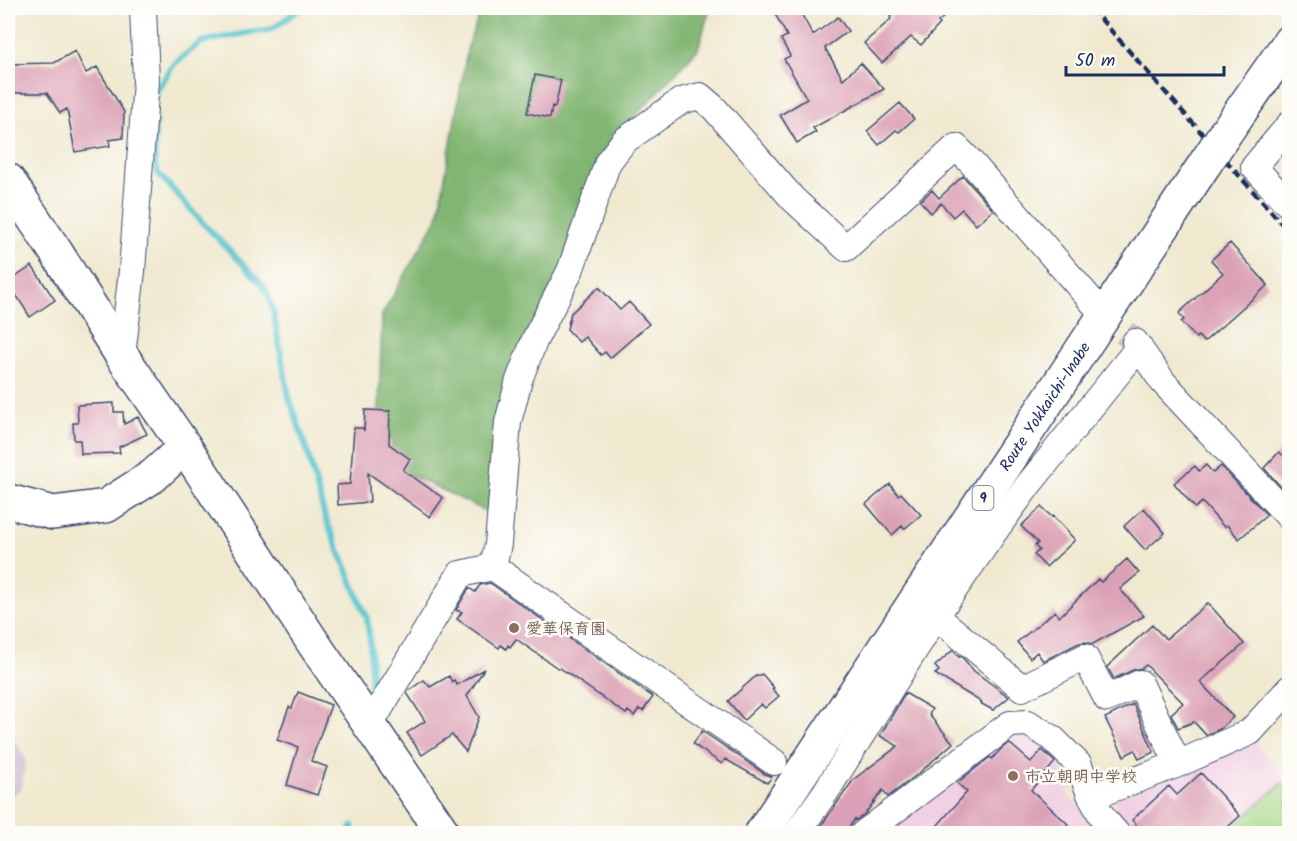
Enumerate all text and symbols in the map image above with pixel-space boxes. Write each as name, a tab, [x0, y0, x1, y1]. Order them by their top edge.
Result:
scale bar	[1066, 39, 1224, 77]
text: 50 m	[1075, 47, 1115, 76]
street label: Route Yokkaichi-Inabe	[994, 337, 1097, 477]
road number: 9	[972, 486, 994, 510]
place label: 愛華保育園	[526, 617, 606, 642]
marker: 愛華保育園	[507, 621, 521, 635]
place label: 市立朝明中学校	[1025, 765, 1137, 790]
marker: 市立朝明中学校	[1006, 769, 1020, 783]

